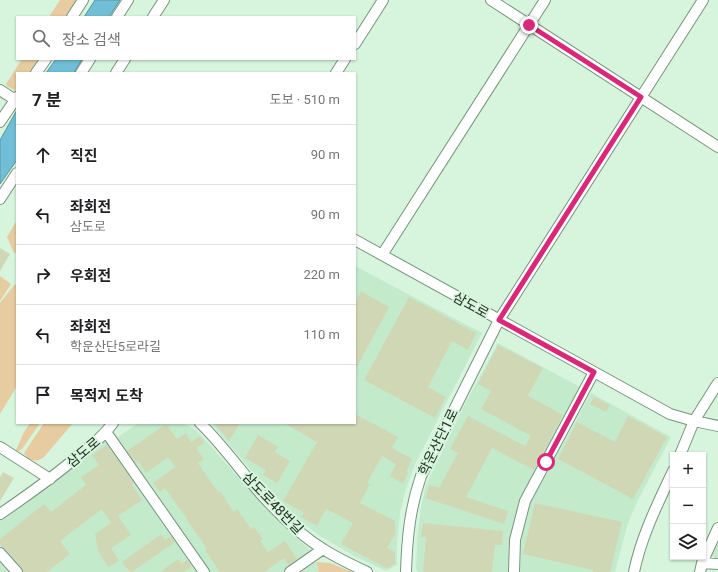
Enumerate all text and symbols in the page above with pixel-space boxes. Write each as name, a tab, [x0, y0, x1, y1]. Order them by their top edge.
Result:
search box	[16, 16, 356, 60]
route end	[520, 16, 538, 34]
icon: search	[30, 27, 52, 49]
text: 장소 검색	[62, 31, 121, 49]
text: 7 분	[32, 90, 62, 110]
text: 도보 · 510 m	[270, 92, 340, 107]
icon: ahead	[32, 144, 54, 166]
text: 직진	[70, 147, 98, 165]
text: 90 m	[311, 147, 340, 162]
text: 좌회전	[70, 198, 111, 216]
icon: left	[32, 204, 54, 226]
text: 90 m	[311, 207, 340, 222]
text: 삼도로	[70, 219, 106, 234]
icon: right	[32, 264, 54, 286]
text: 우회전	[70, 267, 111, 285]
text: 220 m	[303, 267, 340, 282]
street label: 삼도로	[450, 289, 492, 321]
text: 좌회전	[70, 318, 111, 336]
icon: left	[32, 324, 54, 346]
text: 110 m	[303, 327, 340, 342]
text: 학운산단5로라길	[70, 339, 161, 354]
icon: arrive	[32, 384, 54, 406]
text: 목적지 도착	[70, 387, 143, 405]
street label: 학운산단1로	[415, 406, 461, 478]
street label: 삼도로	[63, 433, 103, 471]
map controls	[670, 452, 706, 560]
button: +	[670, 452, 706, 488]
route start	[537, 453, 555, 471]
street label: 삼도로48번길	[239, 469, 307, 537]
button: −	[670, 488, 706, 524]
button: layers	[670, 524, 706, 560]

